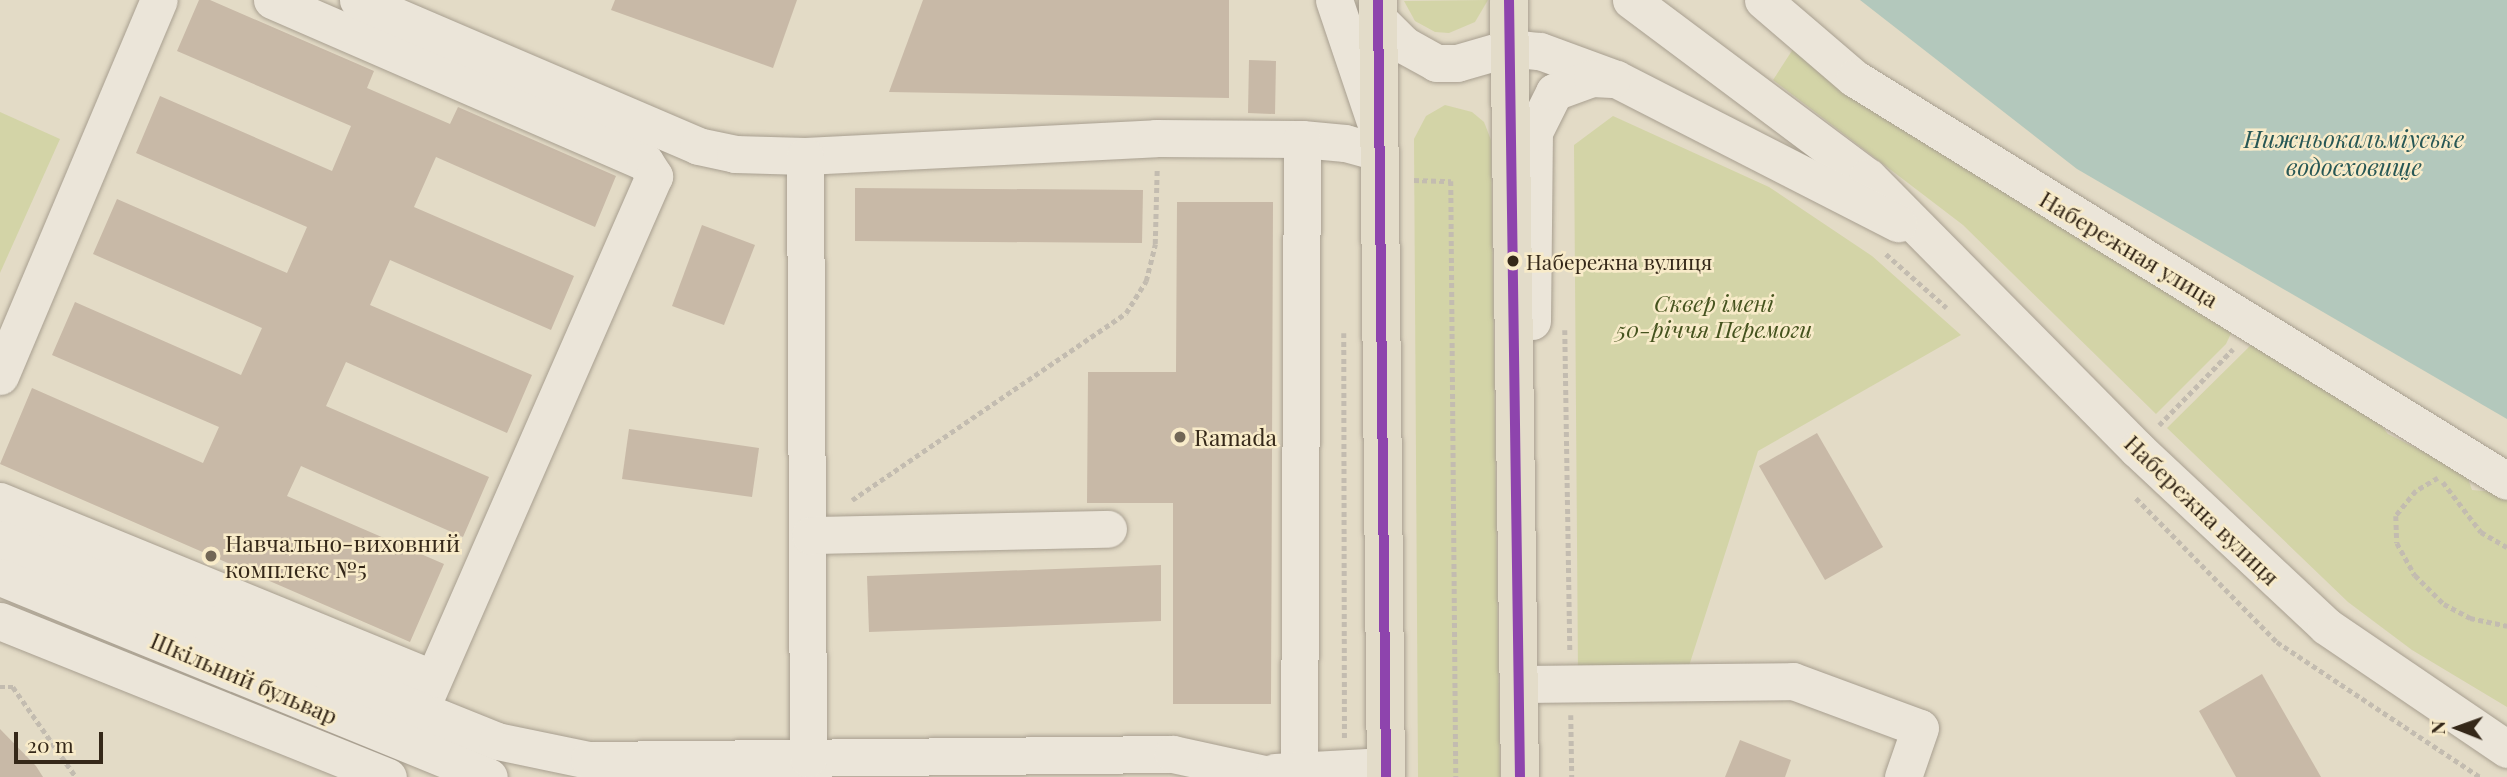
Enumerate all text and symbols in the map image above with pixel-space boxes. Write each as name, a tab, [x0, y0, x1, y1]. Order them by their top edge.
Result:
water label: Нижньокальміуське водосховище	[2244, 125, 2464, 181]
street label: Набережная улица	[2035, 185, 2223, 313]
place label: Набережна вулиця	[1526, 248, 1712, 274]
marker: Набережна вулиця	[1506, 254, 1520, 268]
park label: Сквер імені 50-річчя Перемоги	[1616, 289, 1812, 343]
place label: Ramada	[1194, 423, 1277, 451]
marker: Ramada	[1172, 429, 1188, 445]
street label: Набережна вулиця	[2119, 429, 2285, 591]
place label: Навчально-виховний комплекс №5	[225, 529, 460, 583]
marker: Навчально-виховний комплекс №5	[203, 548, 219, 564]
street label: Шкільний бульвар	[146, 626, 342, 730]
north arrow	[2423, 693, 2493, 763]
scale bar	[18, 718, 107, 762]
text: N	[2424, 721, 2450, 735]
text: 20 m	[27, 730, 74, 758]

